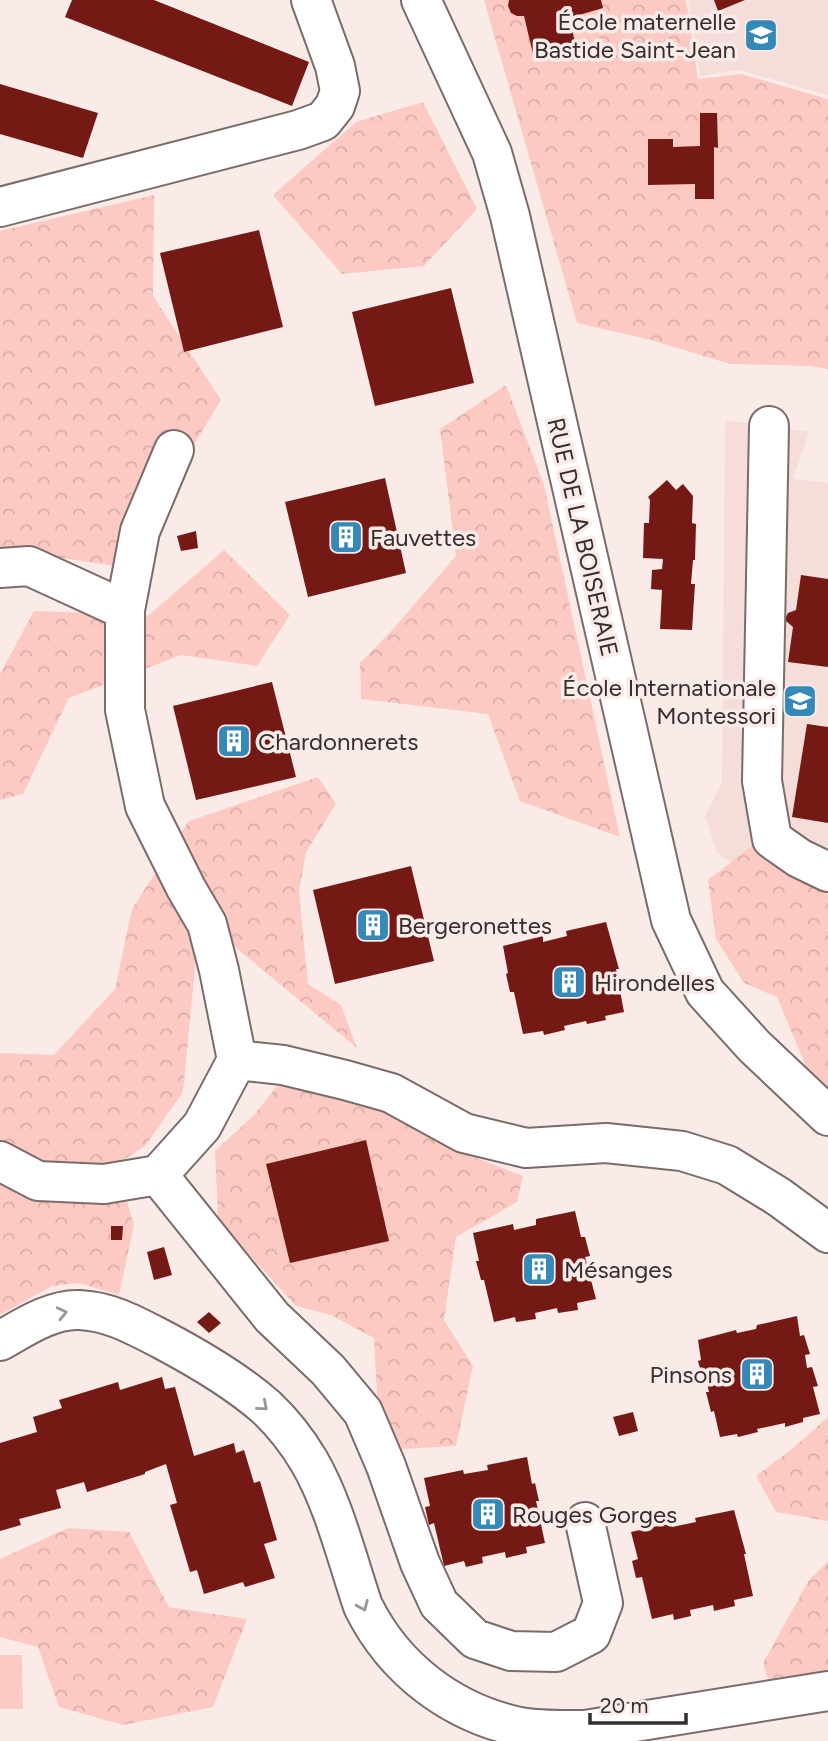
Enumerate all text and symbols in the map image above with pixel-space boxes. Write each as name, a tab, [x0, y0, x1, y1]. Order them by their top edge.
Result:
place label: École maternelle Bastide Saint-Jean	[534, 7, 736, 64]
school or university icon: École maternelle Bastide Saint-Jean	[742, 16, 780, 54]
street label: RUE DE LA BOISERAIE	[541, 415, 625, 659]
building icon: Fauvettes	[327, 518, 365, 556]
place label: Fauvettes	[370, 523, 476, 552]
place label: École Internationale Montessori	[562, 673, 776, 730]
school or university icon: École Internationale Montessori	[781, 682, 819, 720]
building icon: Chardonnerets	[215, 722, 253, 760]
place label: Chardonnerets	[258, 727, 418, 756]
building icon: Bergeronettes	[354, 906, 392, 944]
place label: Bergeronettes	[398, 911, 552, 940]
building icon: Hirondelles	[550, 963, 588, 1001]
place label: Hirondelles	[594, 968, 715, 997]
building icon: Mésanges	[520, 1250, 558, 1288]
place label: Mésanges	[564, 1255, 673, 1284]
one-way arrow	[56, 1306, 68, 1321]
building icon: Pinsons	[738, 1355, 776, 1393]
place label: Pinsons	[649, 1360, 732, 1389]
one-way arrow	[254, 1398, 267, 1410]
building icon: Rouges Gorges	[469, 1495, 507, 1533]
place label: Rouges Gorges	[512, 1500, 677, 1529]
one-way arrow	[355, 1599, 369, 1611]
scale bar	[590, 1682, 686, 1726]
text: 20 m	[600, 1693, 648, 1718]

